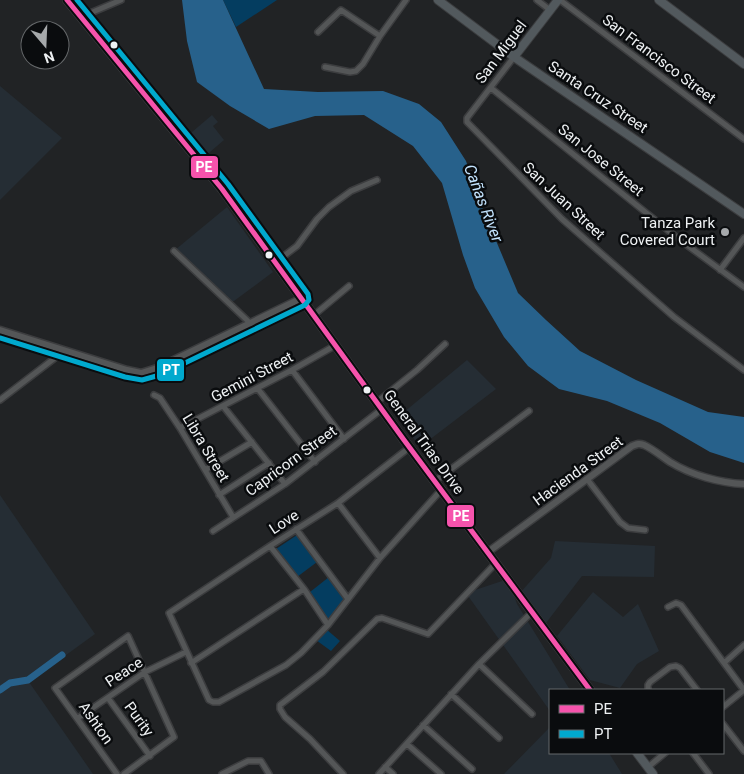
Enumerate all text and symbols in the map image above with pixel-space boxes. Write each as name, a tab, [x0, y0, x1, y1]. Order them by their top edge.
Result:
street label: San Francisco Street	[599, 10, 719, 108]
street label: San Miguel	[472, 17, 530, 87]
north arrow	[20, 20, 70, 70]
unlabelled marker	[109, 40, 119, 50]
text: N	[42, 48, 57, 66]
street label: Santa Cruz Street	[545, 57, 651, 137]
street label: San Jose Street	[555, 120, 647, 200]
line badge: PE	[190, 155, 219, 179]
street label: San Juan Street	[519, 158, 609, 244]
text: PE	[196, 159, 213, 175]
water label: Cañas River	[460, 162, 507, 245]
place label: Tanza Park Covered Court	[620, 214, 715, 249]
marker: Tanza Park Covered Court	[719, 226, 731, 238]
unlabelled marker	[264, 250, 274, 260]
street label: Gemini Street	[208, 348, 296, 406]
line badge: PT	[156, 358, 185, 382]
text: PT	[162, 362, 180, 378]
unlabelled marker	[362, 385, 372, 395]
street label: General Trias Drive	[380, 386, 468, 498]
street label: Libra Street	[179, 411, 233, 485]
street label: Capricorn Street	[242, 422, 340, 500]
street label: Hacienda Street	[530, 432, 626, 510]
line badge: PE	[446, 504, 475, 528]
street label: Love	[266, 506, 302, 538]
text: PE	[453, 508, 470, 524]
street label: Peace	[102, 653, 146, 691]
legend	[549, 689, 724, 754]
street label: Ashton	[75, 698, 117, 748]
street label: Purity	[120, 698, 158, 740]
text: PE	[594, 700, 612, 718]
text: PT	[594, 725, 612, 743]

